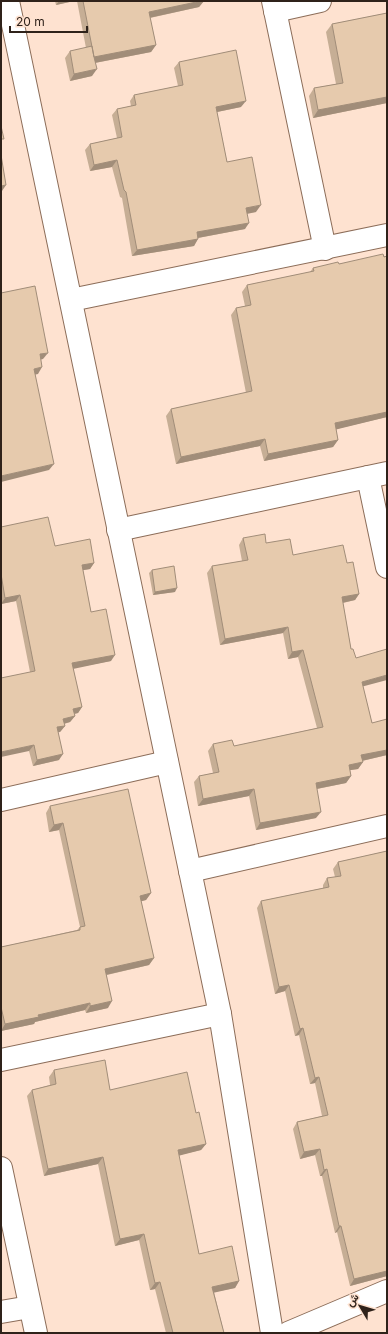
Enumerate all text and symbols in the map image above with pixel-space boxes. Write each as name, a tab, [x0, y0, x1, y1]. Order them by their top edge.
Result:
scale bar	[10, 8, 87, 34]
text: 20 m	[16, 14, 45, 29]
north arrow	[340, 1286, 380, 1326]
text: ش	[343, 1290, 362, 1309]

